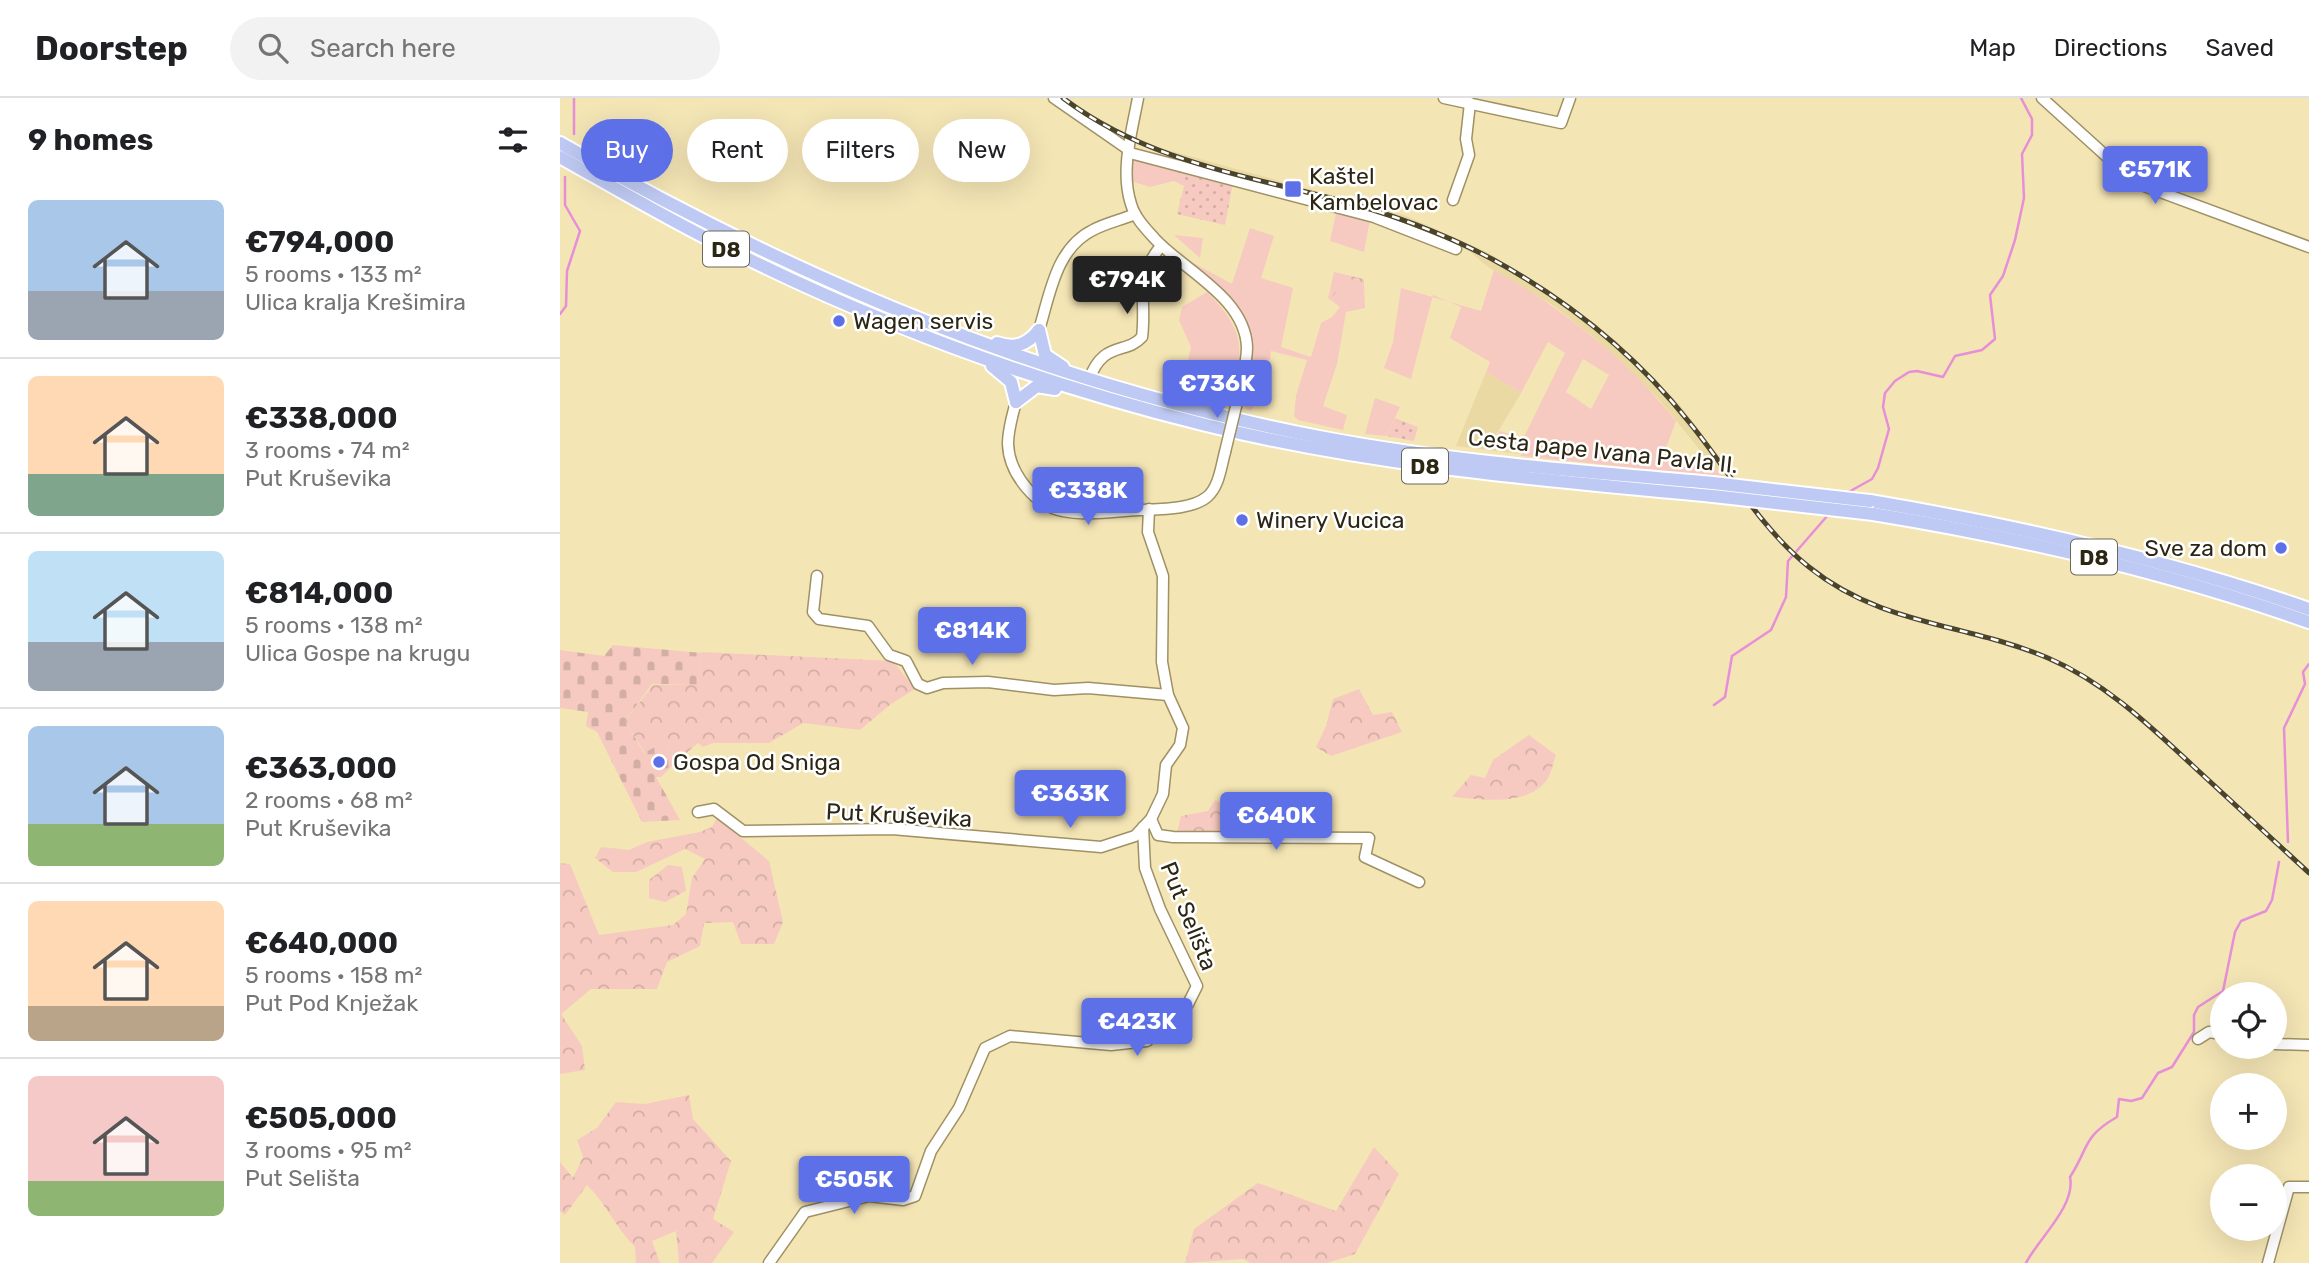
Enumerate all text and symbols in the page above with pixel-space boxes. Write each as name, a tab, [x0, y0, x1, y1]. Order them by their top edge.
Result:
search box	[230, 17, 720, 80]
text: Doorstep	[35, 29, 188, 68]
icon: search	[254, 29, 292, 67]
text: Search here	[310, 33, 456, 64]
text: Map	[1969, 34, 2016, 62]
text: Directions	[2054, 34, 2167, 62]
text: Saved	[2205, 34, 2274, 62]
chip: Buy	[581, 119, 673, 182]
chip: Rent	[687, 119, 788, 182]
chip: Filters	[802, 119, 919, 182]
chip: New	[933, 119, 1030, 182]
icon: filters	[494, 121, 532, 159]
text: 9 homes	[28, 122, 153, 158]
pin: €571K	[2106, 146, 2204, 206]
text: €571K	[2119, 155, 2191, 183]
place label: Kaštel Kambelovac	[1309, 162, 1438, 216]
marker: Kaštel Kambelovac	[1283, 179, 1303, 199]
text: €794,000	[245, 224, 394, 260]
icon: home	[84, 228, 168, 312]
road number: D8	[703, 232, 749, 266]
pin: €794K	[1078, 256, 1176, 316]
text: 5 rooms · 133 m²	[245, 260, 422, 288]
text: €794K	[1089, 265, 1165, 293]
text: Ulica kralja Krešimira	[245, 288, 466, 316]
place label: Wagen servis	[853, 307, 993, 335]
marker: Wagen servis	[831, 313, 847, 329]
pin: €736K	[1168, 360, 1266, 420]
text: €736K	[1179, 369, 1255, 397]
text: €338,000	[245, 400, 398, 436]
icon: home	[84, 404, 168, 488]
street label: Cesta pape Ivana Pavla II.	[1467, 423, 1739, 479]
text: 3 rooms · 74 m²	[245, 436, 410, 464]
road number: D8	[1402, 448, 1448, 484]
text: Put Kruševika	[245, 464, 391, 492]
pin: €338K	[1039, 468, 1137, 527]
text: €338K	[1048, 476, 1128, 504]
place label: Winery Vucica	[1256, 506, 1404, 534]
marker: Winery Vucica	[1234, 512, 1250, 528]
place label: Sve za dom	[2145, 534, 2267, 562]
road number: D8	[2071, 540, 2117, 574]
marker: Sve za dom	[2273, 540, 2289, 556]
text: €814,000	[245, 575, 393, 611]
icon: home	[84, 579, 168, 663]
pin: €814K	[923, 608, 1021, 667]
text: 5 rooms · 138 m²	[245, 611, 422, 639]
text: €814K	[934, 616, 1010, 644]
text: Ulica Gospe na krugu	[245, 639, 470, 667]
place label: Gospa Od Sniga	[673, 748, 841, 776]
text: €363,000	[245, 750, 397, 786]
icon: home	[84, 754, 168, 838]
marker: Gospa Od Sniga	[651, 754, 667, 770]
pin: €363K	[1021, 770, 1119, 830]
text: €363K	[1031, 779, 1109, 807]
text: 2 rooms · 68 m²	[245, 786, 413, 814]
pin: €640K	[1227, 792, 1325, 852]
street label: Put Kruševika	[825, 797, 973, 833]
text: €640K	[1236, 801, 1316, 829]
text: Put Kruševika	[245, 814, 391, 842]
street label: Put Selišta	[1154, 857, 1224, 975]
text: €640,000	[245, 925, 398, 961]
icon: home	[84, 929, 168, 1013]
text: 5 rooms · 158 m²	[245, 961, 422, 989]
map controls	[2210, 982, 2287, 1241]
button: locate	[2210, 982, 2287, 1059]
text: Put Pod Knježak	[245, 989, 418, 1017]
pin: €423K	[1088, 998, 1186, 1058]
text: €423K	[1097, 1007, 1177, 1035]
button: +	[2210, 1073, 2287, 1150]
text: €505,000	[245, 1100, 397, 1136]
icon: home	[84, 1104, 168, 1188]
text: 3 rooms · 95 m²	[245, 1136, 412, 1164]
pin: €505K	[805, 1156, 903, 1216]
text: Put Selišta	[245, 1164, 360, 1192]
button: −	[2210, 1164, 2287, 1241]
text: €505K	[815, 1165, 893, 1193]

